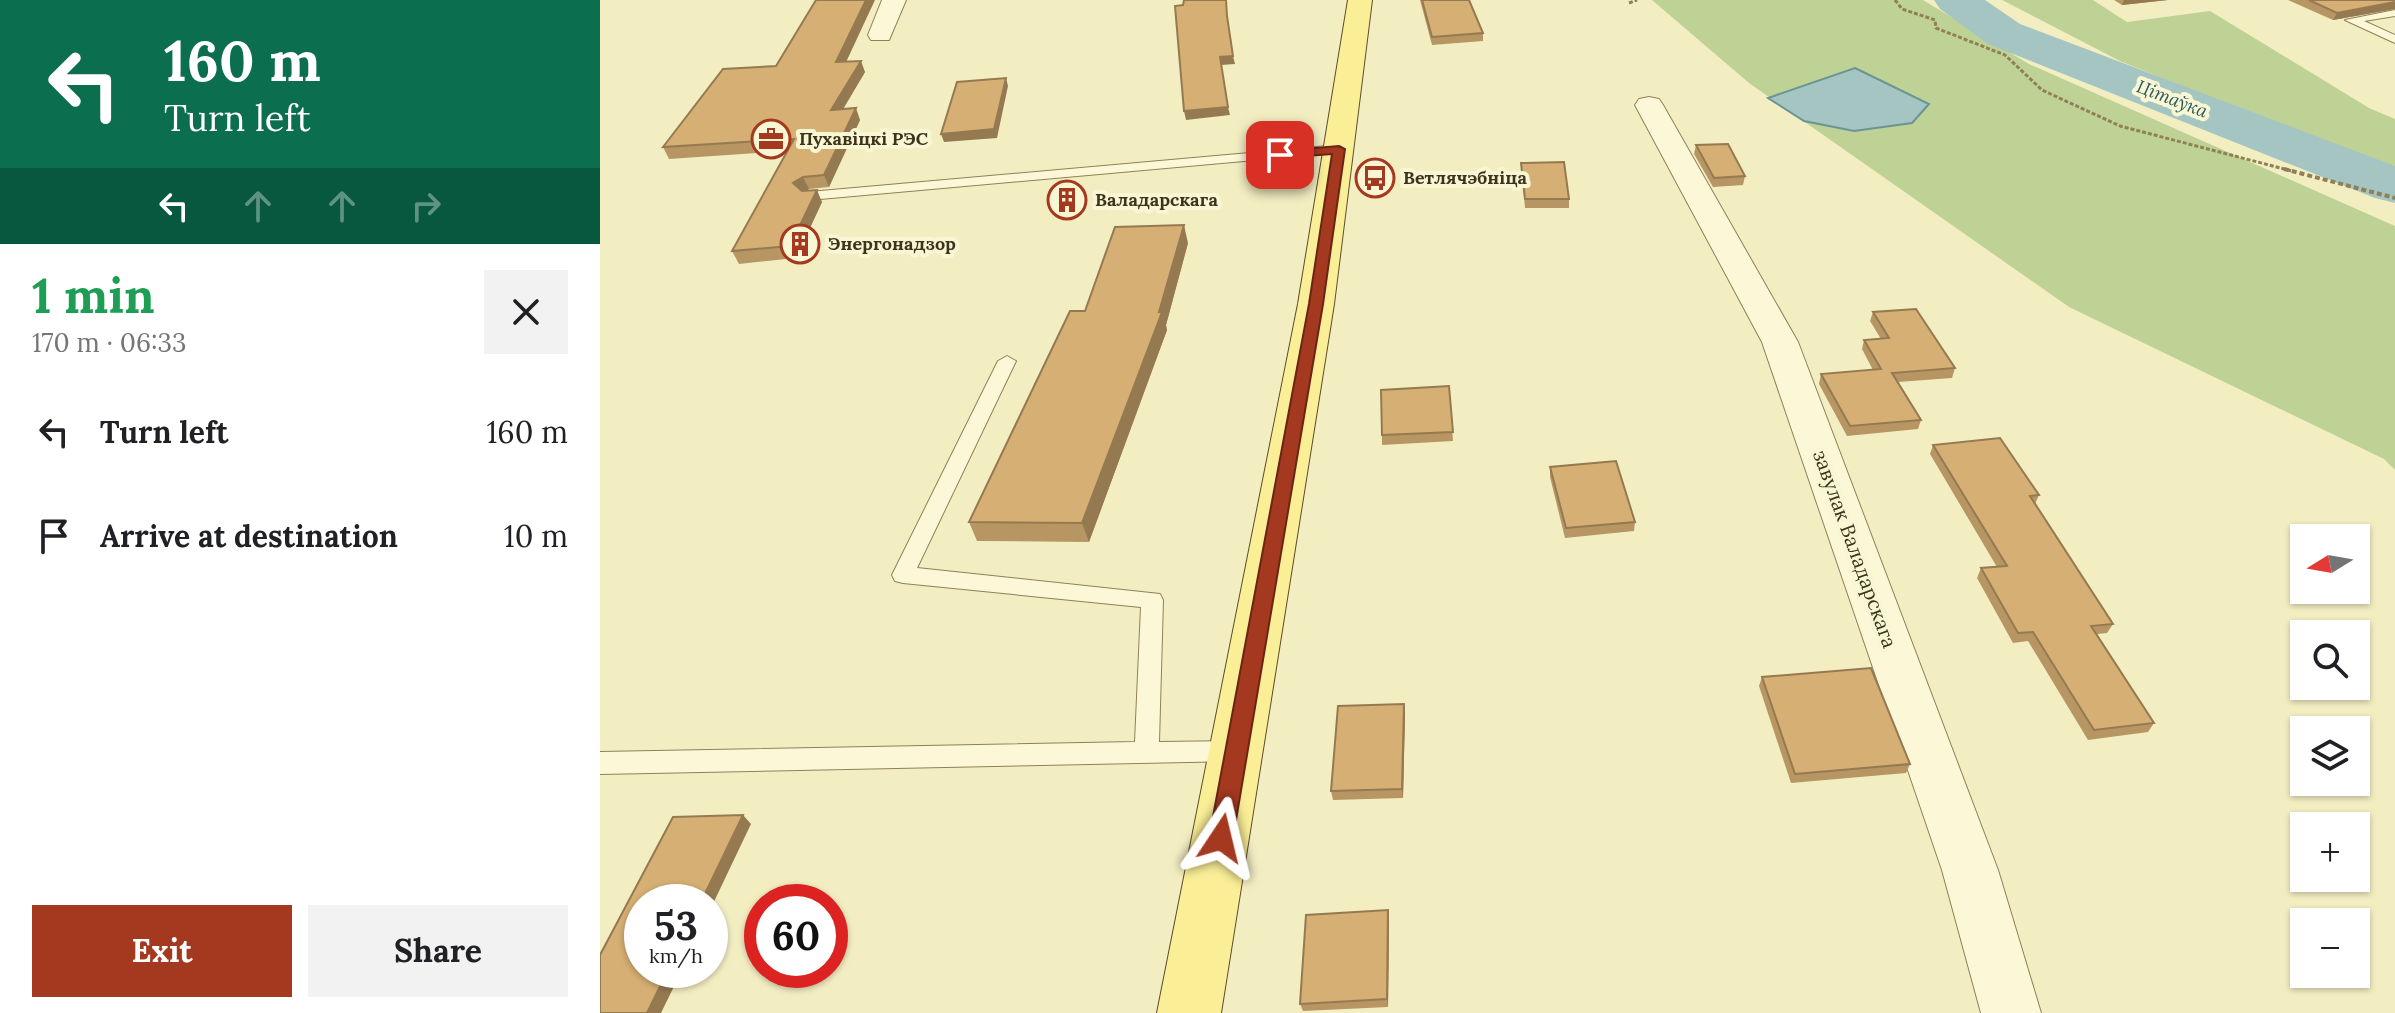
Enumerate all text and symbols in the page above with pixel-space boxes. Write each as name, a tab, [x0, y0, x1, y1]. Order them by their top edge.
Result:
text: 160 m	[164, 25, 321, 96]
icon: left	[32, 32, 136, 136]
water label: Цітаўка	[2134, 75, 2211, 123]
text: Turn left	[164, 95, 311, 141]
office icon: Пухавіцкі РЭС	[750, 118, 792, 160]
pin	[1246, 121, 1314, 189]
place label: Пухавіцкі РЭС	[799, 127, 929, 150]
icon: arrive	[1258, 133, 1302, 177]
bus stop icon: Ветлячэбніца	[1354, 157, 1396, 199]
place label: Ветлячэбніца	[1403, 166, 1527, 189]
building icon: Валадарскага	[1046, 179, 1088, 221]
icon: left	[152, 184, 196, 228]
icon: ahead	[236, 184, 280, 228]
icon: ahead	[320, 184, 364, 228]
icon: right	[404, 184, 448, 228]
place label: Валадарскага	[1095, 188, 1218, 211]
building icon: Энергонадзор	[779, 223, 821, 265]
place label: Энергонадзор	[828, 232, 956, 255]
text: 1 min	[32, 265, 155, 326]
button: close	[484, 270, 568, 354]
text: 170 m · 06:33	[32, 326, 187, 359]
icon: left	[32, 410, 76, 454]
text: Turn left	[100, 413, 228, 451]
text: 160 m	[486, 413, 568, 451]
street label: завулак Валадарскага	[1808, 447, 1903, 651]
icon: arrive	[32, 514, 76, 558]
text: Arrive at destination	[100, 517, 398, 555]
text: 10 m	[504, 517, 568, 555]
north arrow	[2290, 524, 2370, 604]
map controls	[2290, 524, 2370, 988]
button: search	[2290, 620, 2370, 700]
button: layers	[2290, 716, 2370, 796]
position arrow	[1179, 796, 1263, 880]
button: +	[2290, 812, 2370, 892]
speed limit sign: 60	[744, 884, 848, 988]
text: 53	[654, 900, 698, 951]
button: Exit	[32, 905, 292, 997]
button: Share	[308, 905, 568, 997]
button: −	[2290, 908, 2370, 988]
text: km/h	[649, 943, 703, 968]

